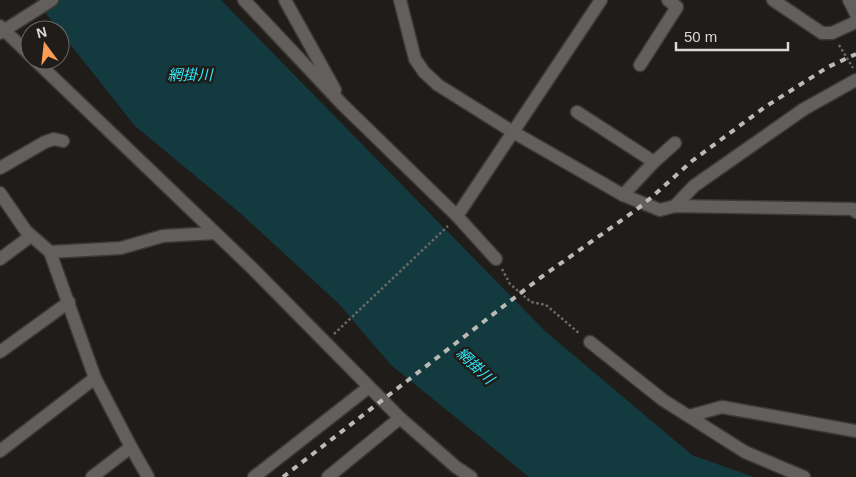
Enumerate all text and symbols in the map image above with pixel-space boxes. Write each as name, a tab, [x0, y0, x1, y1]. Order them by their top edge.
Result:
north arrow	[20, 20, 70, 70]
scale bar	[676, 20, 788, 52]
text: N	[35, 23, 49, 41]
text: 50 m	[684, 28, 717, 45]
water label: 網掛川	[167, 66, 214, 83]
water label: 網掛川	[453, 344, 499, 389]

